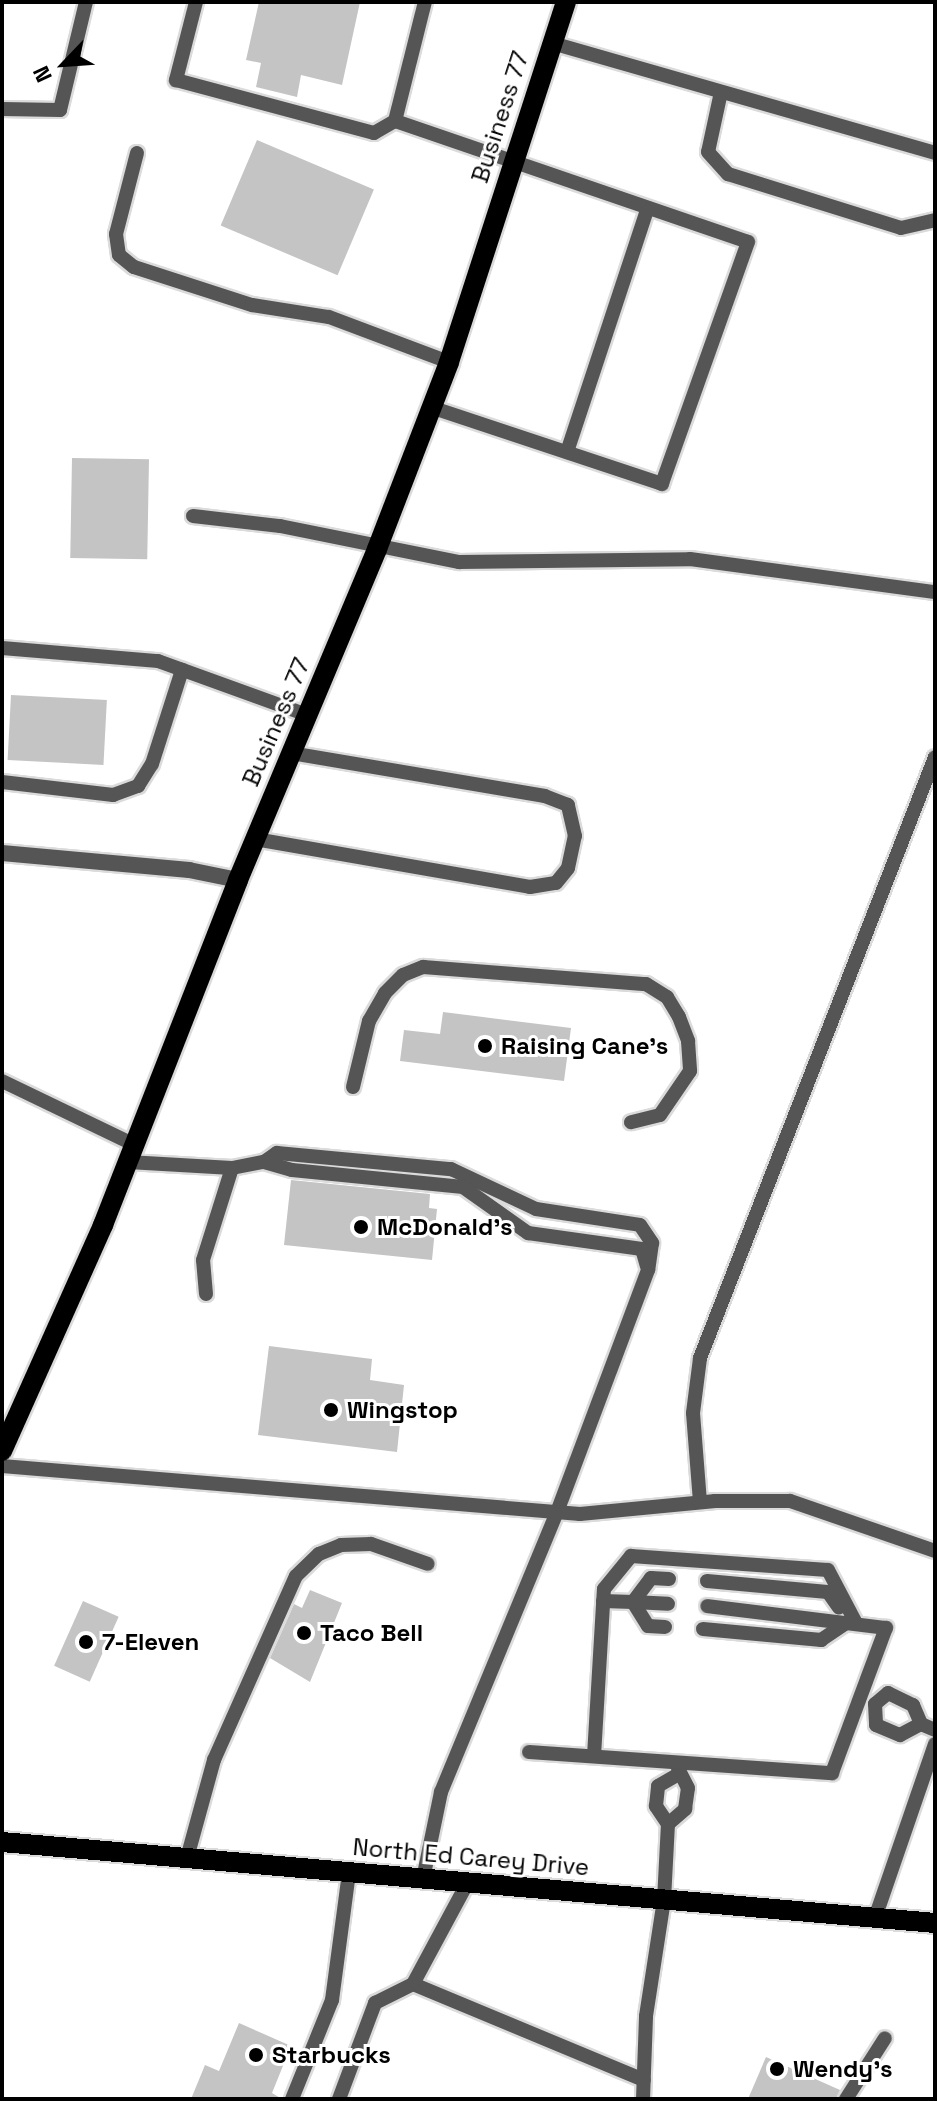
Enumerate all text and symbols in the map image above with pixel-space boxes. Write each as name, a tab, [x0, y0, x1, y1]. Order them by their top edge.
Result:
north arrow	[24, 24, 104, 104]
street label: Business 77	[465, 48, 535, 186]
text: N	[26, 62, 58, 87]
street label: Business 77	[236, 654, 316, 790]
place label: Raising Cane's	[501, 1032, 668, 1060]
marker: Raising Cane's	[476, 1037, 494, 1055]
place label: McDonald's	[377, 1213, 513, 1241]
marker: McDonald's	[352, 1218, 370, 1236]
place label: Wingstop	[347, 1396, 458, 1424]
marker: Wingstop	[322, 1401, 340, 1419]
place label: Taco Bell	[320, 1619, 423, 1647]
marker: Taco Bell	[295, 1624, 313, 1642]
place label: 7-Eleven	[102, 1628, 199, 1656]
marker: 7-Eleven	[77, 1633, 95, 1651]
street label: North Ed Carey Drive	[352, 1832, 590, 1882]
place label: Starbucks	[272, 2041, 391, 2069]
marker: Starbucks	[247, 2046, 265, 2064]
place label: Wendy's	[793, 2055, 893, 2083]
marker: Wendy's	[768, 2060, 786, 2078]

